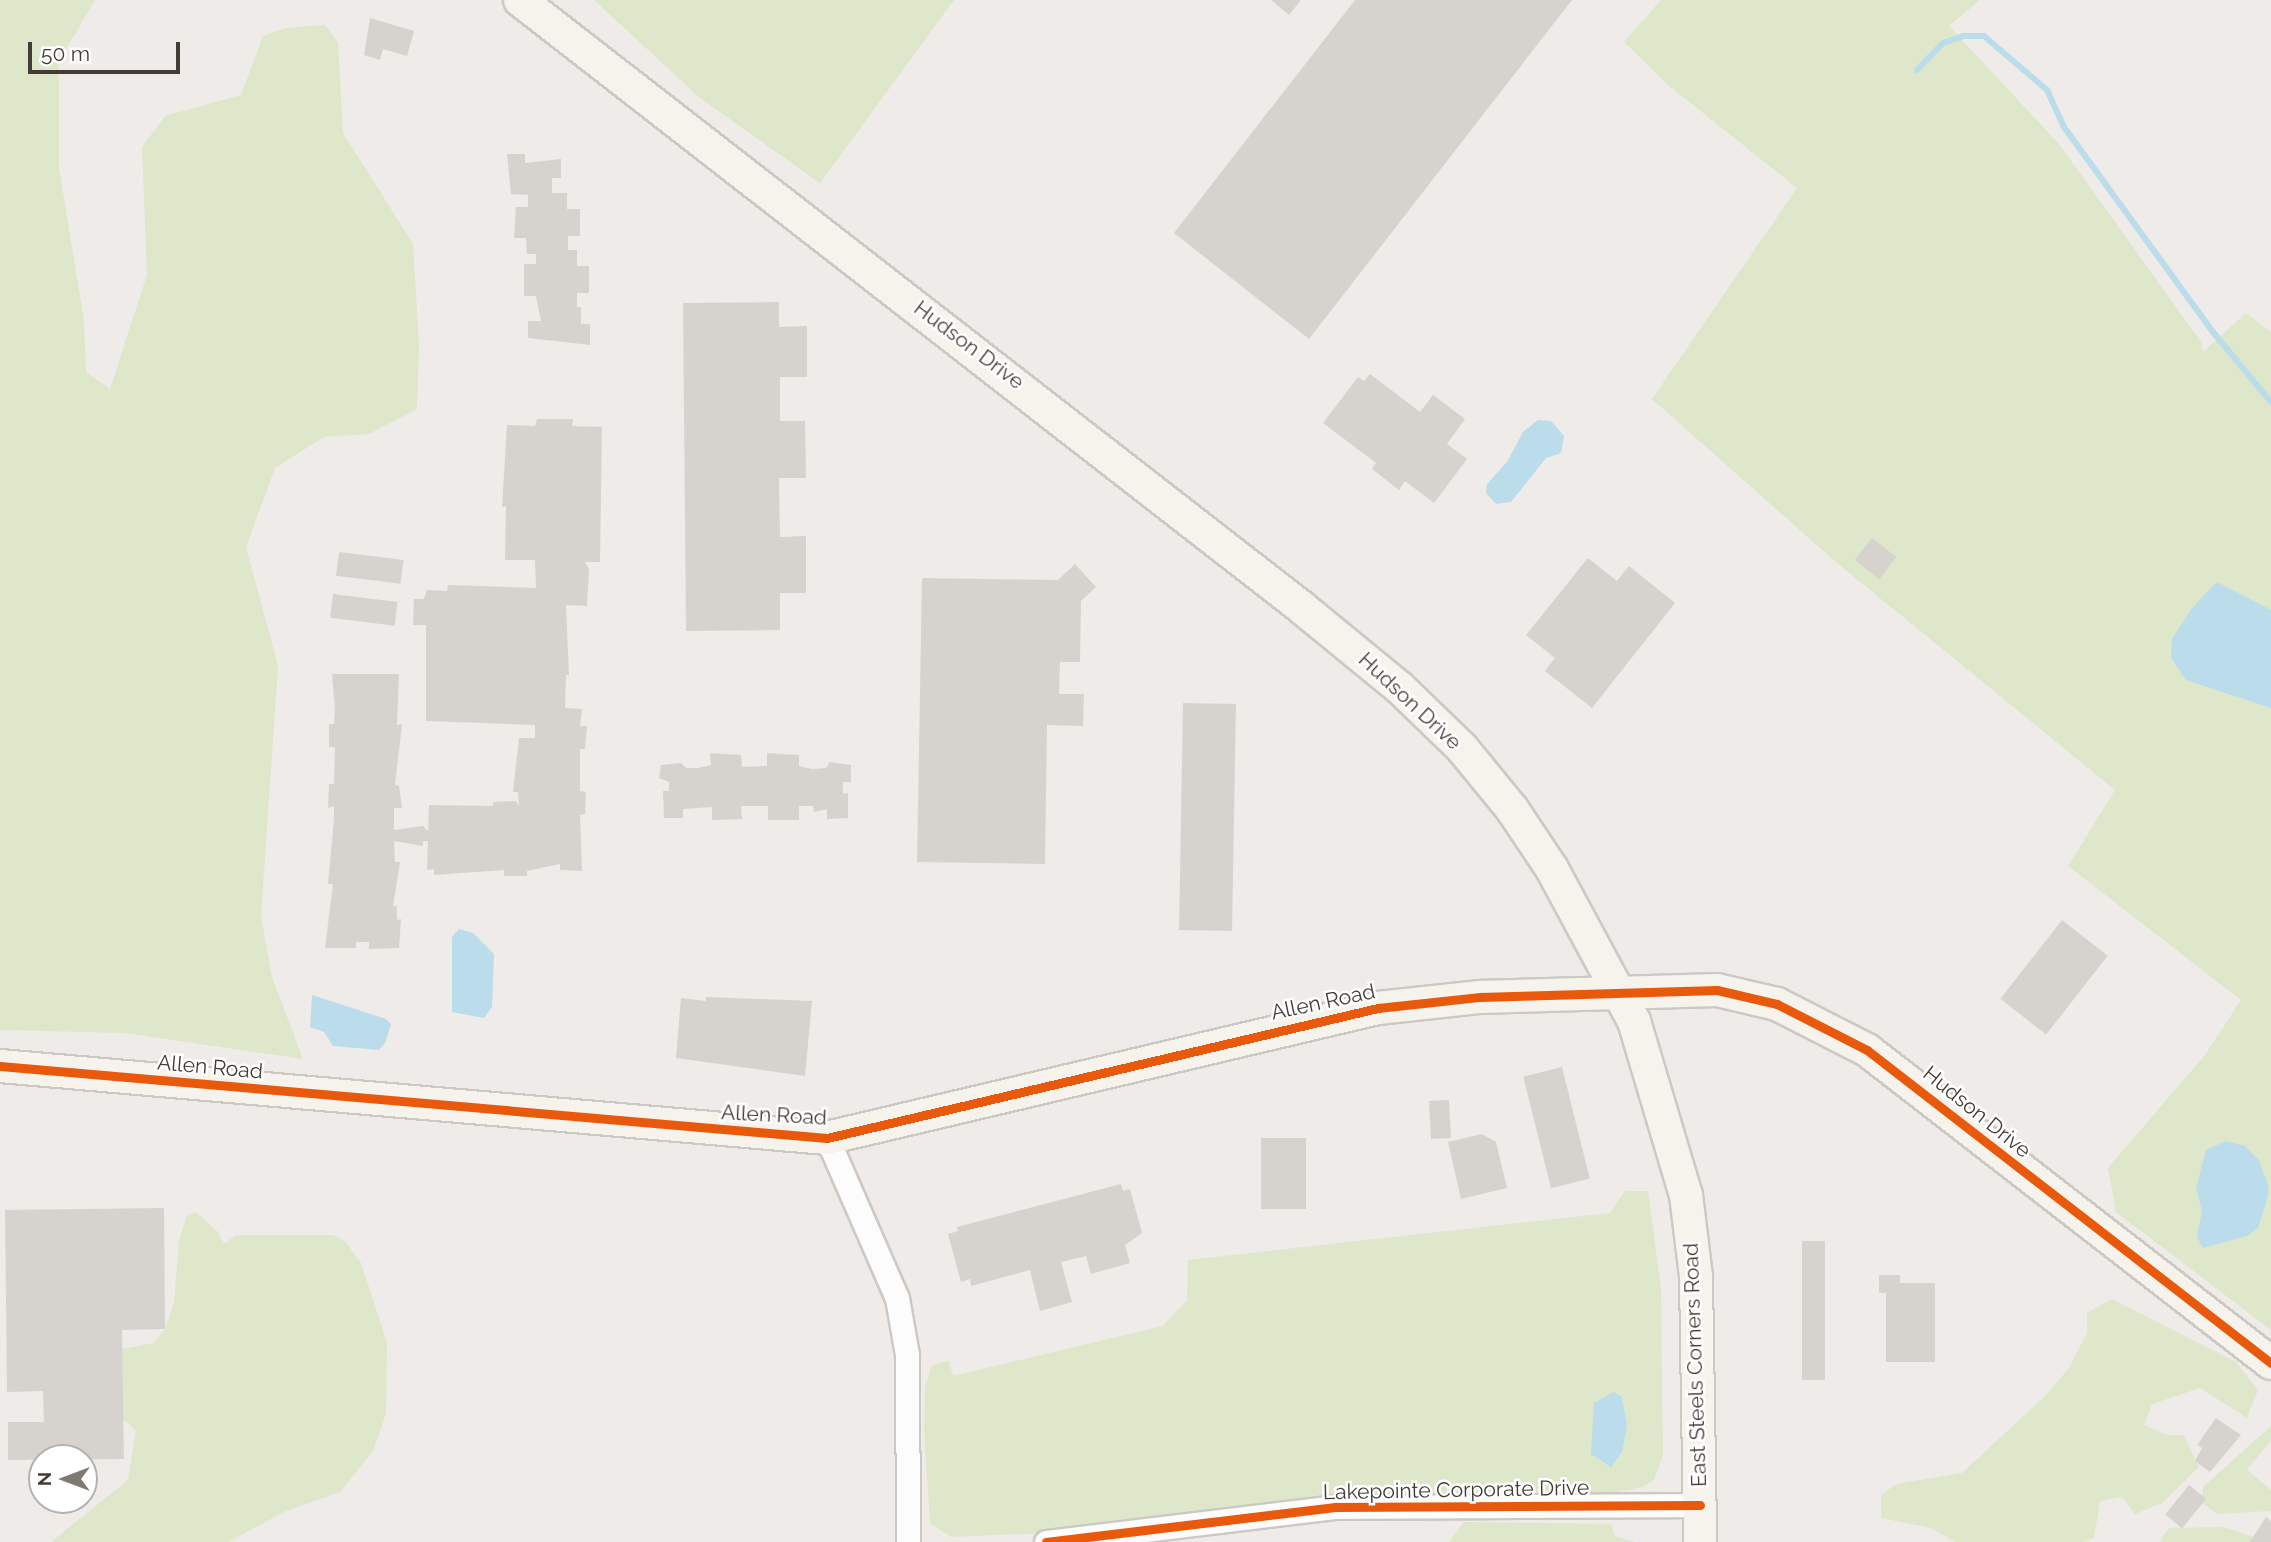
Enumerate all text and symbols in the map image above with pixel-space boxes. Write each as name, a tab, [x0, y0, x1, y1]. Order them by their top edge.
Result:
scale bar	[32, 28, 184, 72]
text: 50 m	[41, 41, 90, 66]
street label: Hudson Drive	[909, 295, 1029, 395]
street label: Hudson Drive	[1353, 647, 1467, 755]
street label: Allen Road	[1269, 979, 1377, 1025]
street label: Allen Road	[156, 1050, 264, 1084]
street label: Hudson Drive	[1918, 1061, 2036, 1163]
street label: Allen Road	[720, 1100, 828, 1130]
street label: East Steels Corners Road	[1678, 1243, 1712, 1487]
north arrow	[28, 1444, 98, 1514]
text: N	[33, 1472, 55, 1486]
street label: Lakepointe Corporate Drive	[1323, 1475, 1589, 1505]

